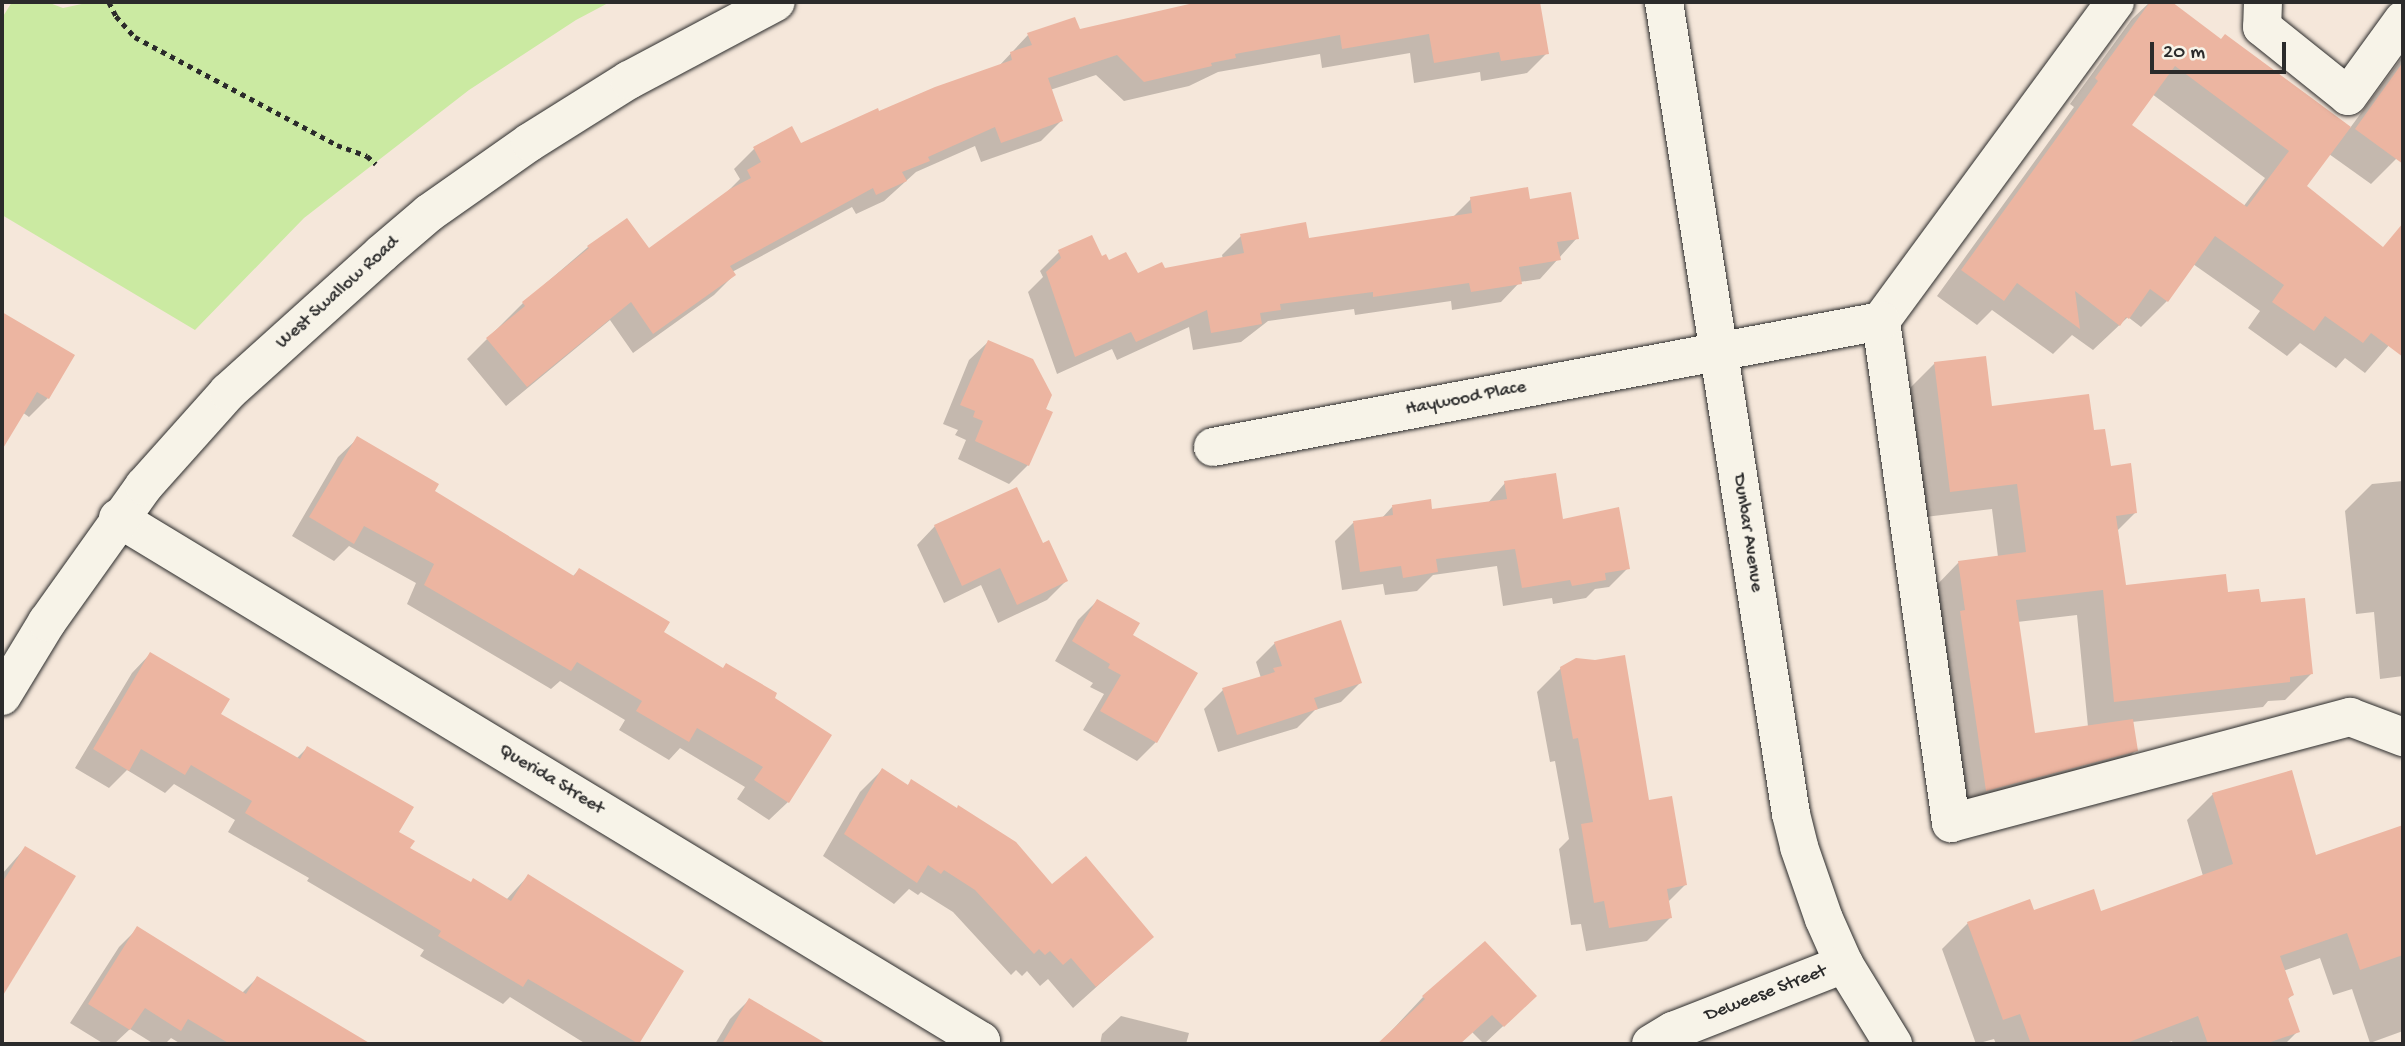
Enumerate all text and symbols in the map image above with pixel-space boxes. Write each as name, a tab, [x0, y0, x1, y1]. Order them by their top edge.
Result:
scale bar	[2153, 28, 2290, 72]
text: 20 m	[2163, 41, 2205, 66]
street label: West Swallow Road	[272, 232, 404, 354]
street label: Haywood Place	[1404, 376, 1528, 422]
street label: Dunbar Avenue	[1726, 472, 1768, 594]
street label: Querida Street	[494, 740, 608, 820]
street label: Deweese Street	[1702, 960, 1830, 1028]

